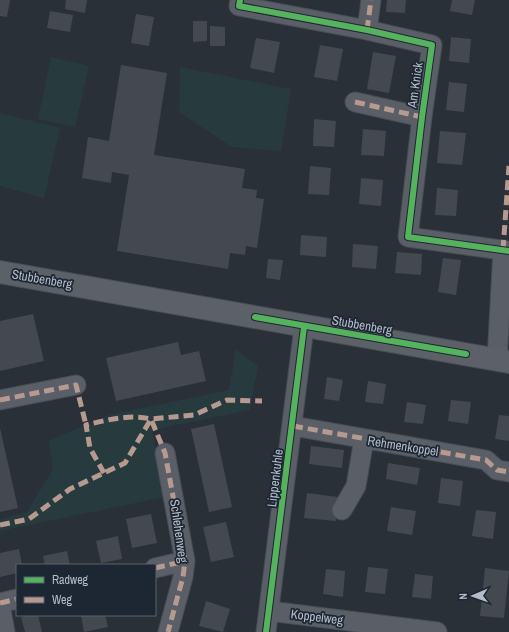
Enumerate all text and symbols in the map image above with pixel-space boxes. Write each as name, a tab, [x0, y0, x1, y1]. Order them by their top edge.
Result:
street label: Am Knick	[403, 61, 427, 110]
street label: Stubbenberg	[10, 265, 74, 293]
street label: Stubbenberg	[330, 311, 394, 339]
street label: Rehmenkoppel	[366, 432, 440, 460]
street label: Lippenkuhle	[263, 448, 287, 508]
street label: Schlehenweg	[166, 498, 192, 564]
legend	[16, 564, 156, 616]
text: Radweg	[52, 572, 89, 588]
north arrow	[453, 576, 493, 616]
text: Weg	[52, 592, 73, 608]
text: N	[456, 593, 470, 600]
street label: Koppelweg	[290, 605, 344, 629]

